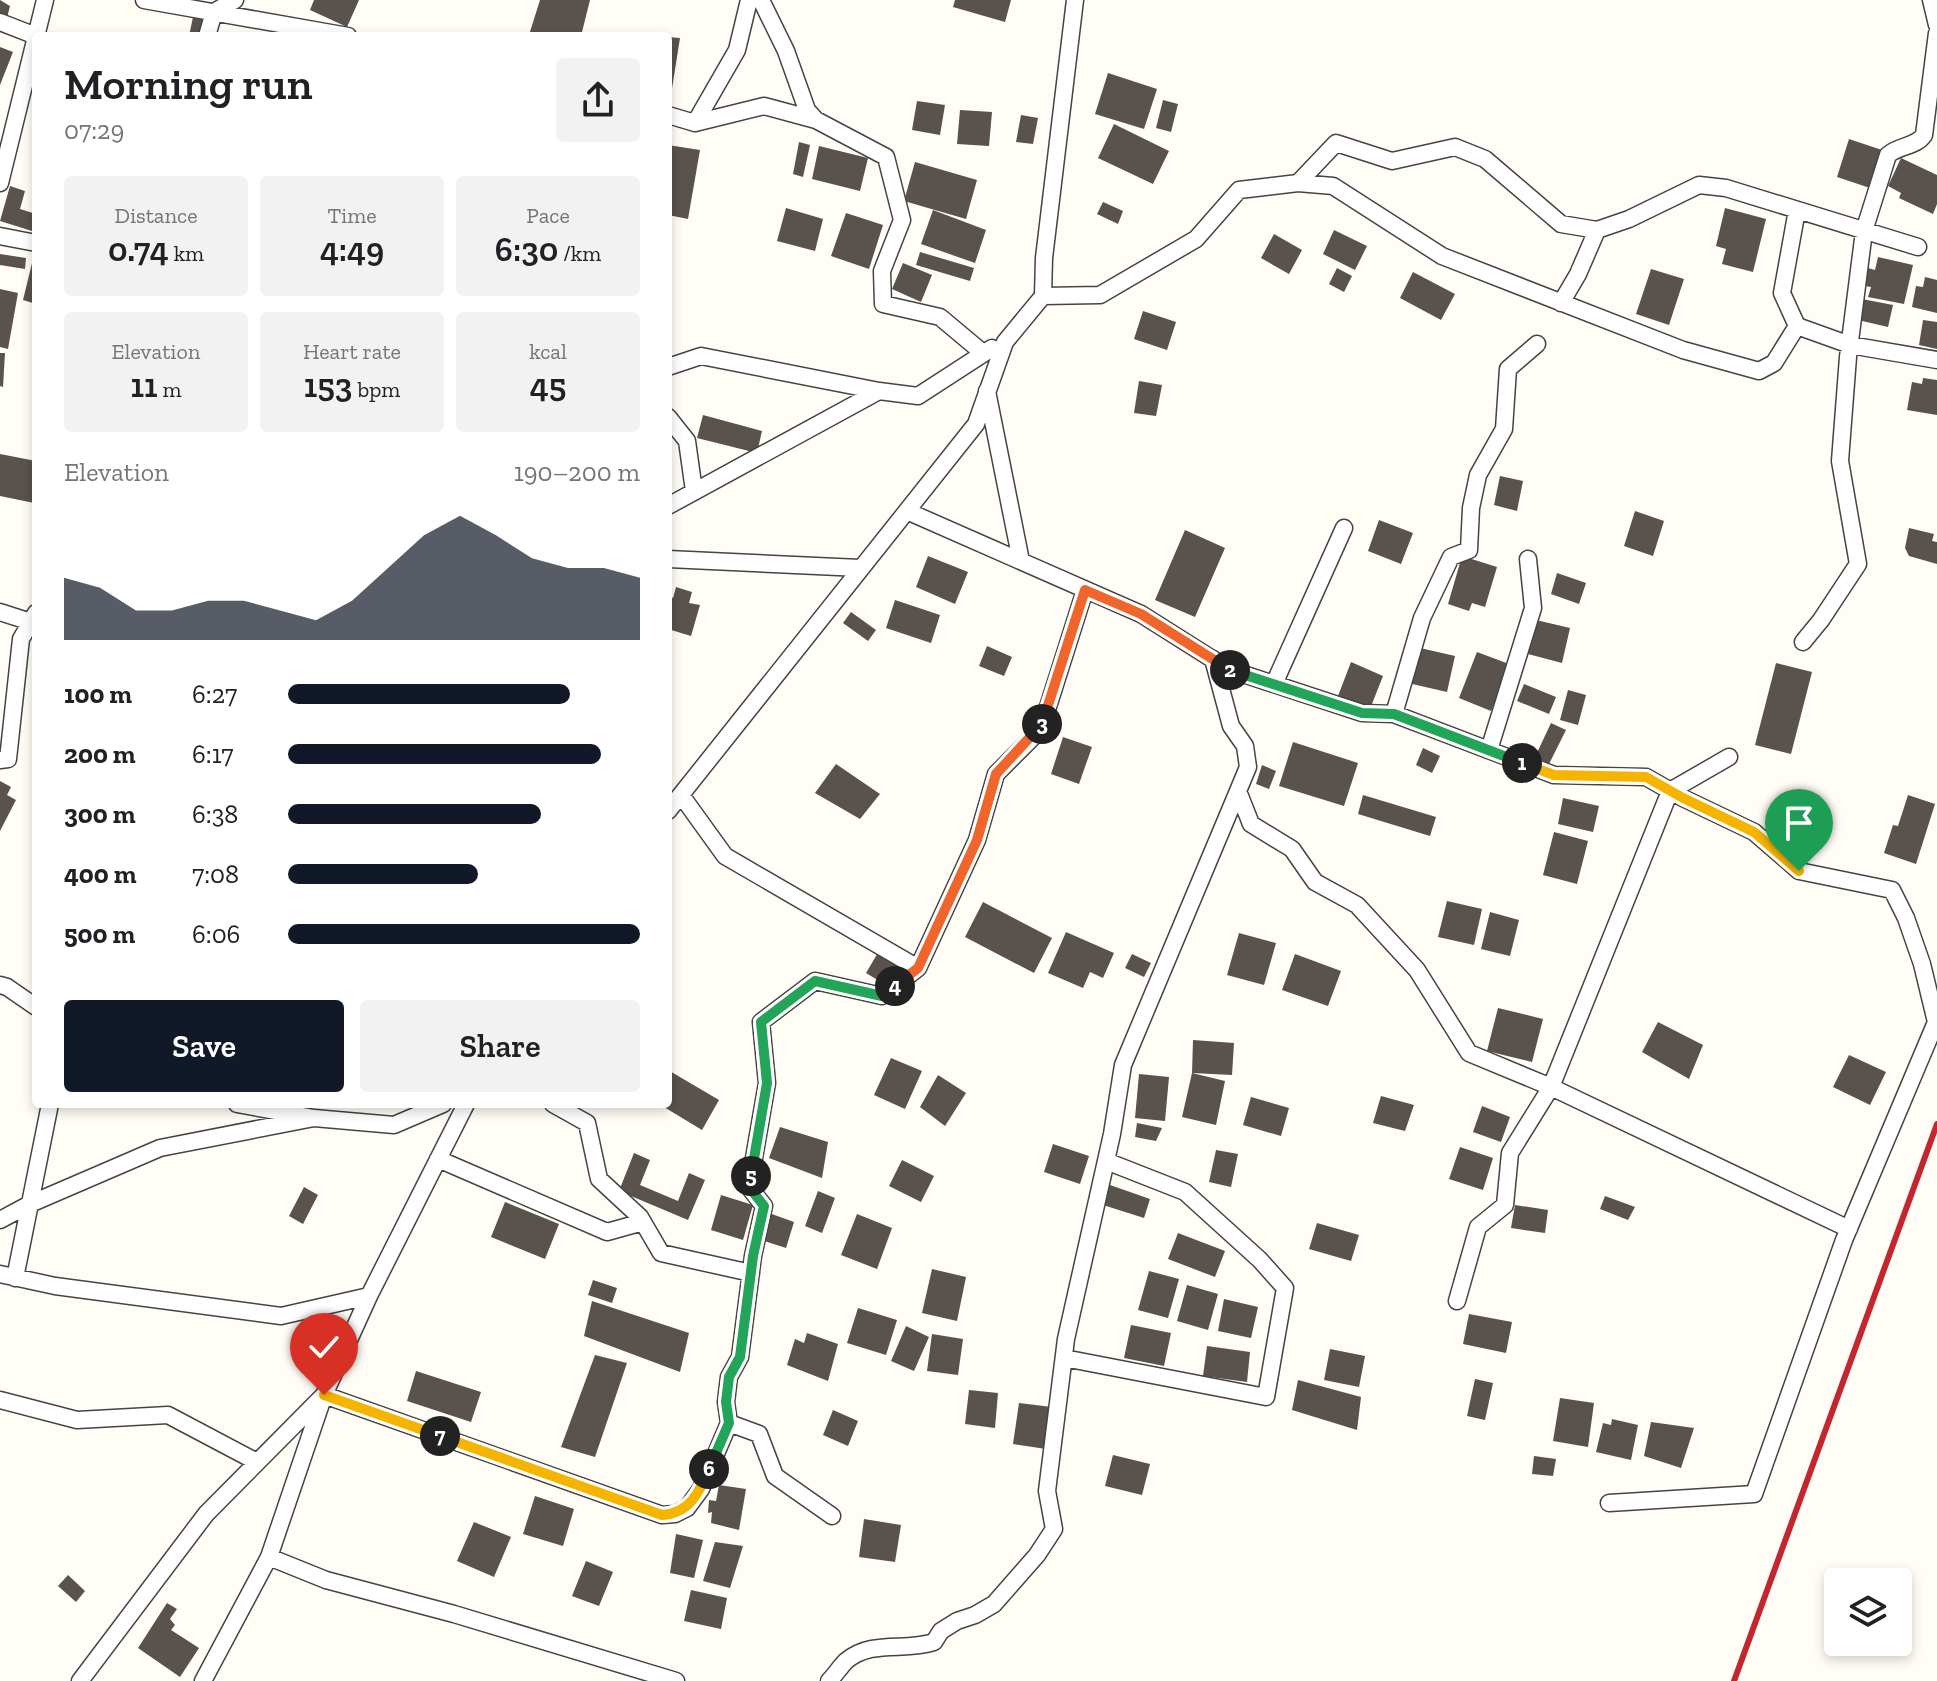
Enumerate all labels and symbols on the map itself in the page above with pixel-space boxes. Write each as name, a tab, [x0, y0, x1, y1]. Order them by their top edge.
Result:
pin: 2	[1210, 650, 1250, 690]
pin: 3	[1022, 704, 1062, 744]
pin: 1	[1502, 743, 1542, 783]
pin	[1765, 789, 1833, 871]
pin: 4	[875, 966, 915, 1006]
pin: 5	[731, 1156, 771, 1196]
pin	[290, 1313, 358, 1395]
pin: 7	[420, 1416, 460, 1456]
pin: 6	[689, 1449, 729, 1489]

